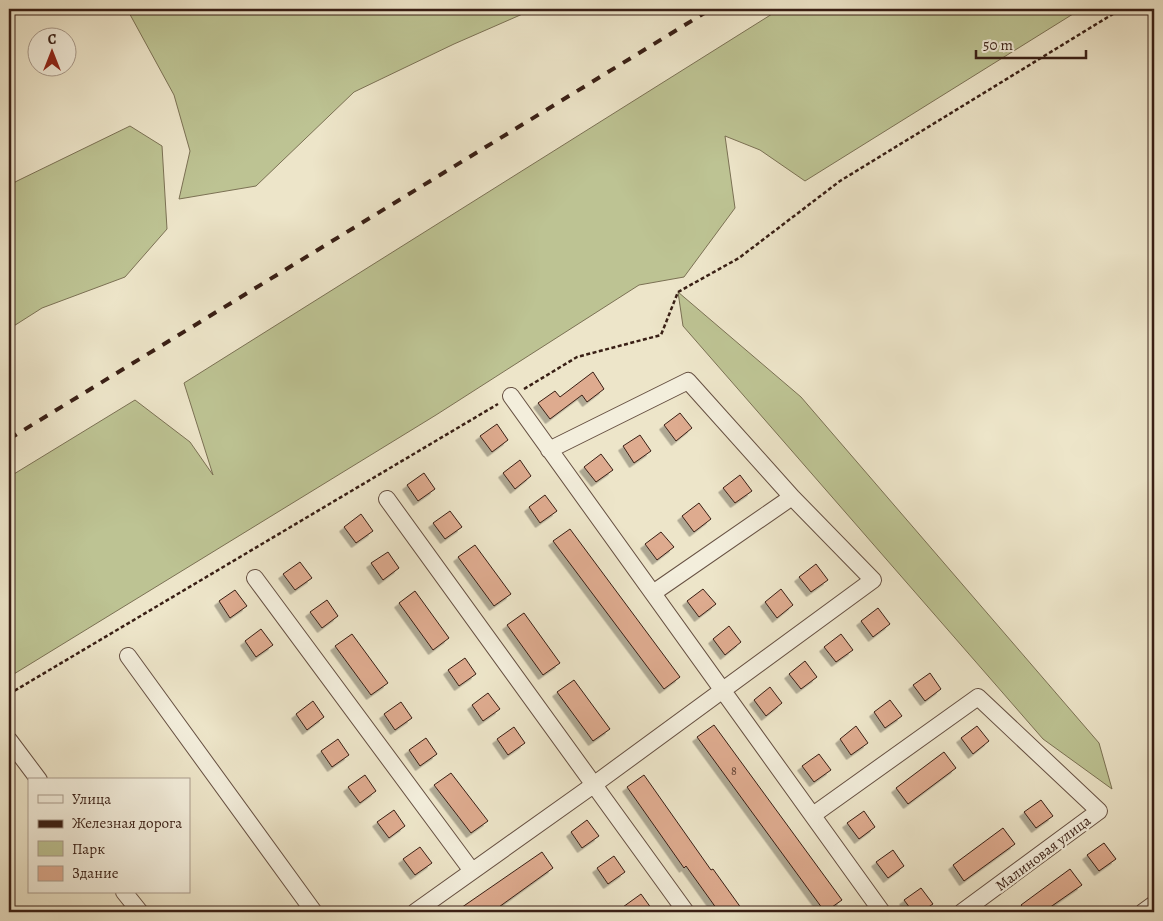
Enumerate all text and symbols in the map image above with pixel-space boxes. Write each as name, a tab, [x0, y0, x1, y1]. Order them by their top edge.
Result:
north arrow	[28, 28, 78, 78]
scale bar	[976, 28, 1086, 60]
text: С	[48, 30, 57, 49]
text: 50 m	[983, 35, 1013, 55]
house number: 8	[731, 763, 737, 779]
legend	[28, 778, 190, 894]
text: Улица	[72, 789, 111, 809]
street label: Малиновая улица	[991, 810, 1095, 895]
text: Железная дорога	[72, 813, 182, 833]
text: Парк	[72, 839, 105, 859]
text: Здание	[72, 863, 119, 883]

